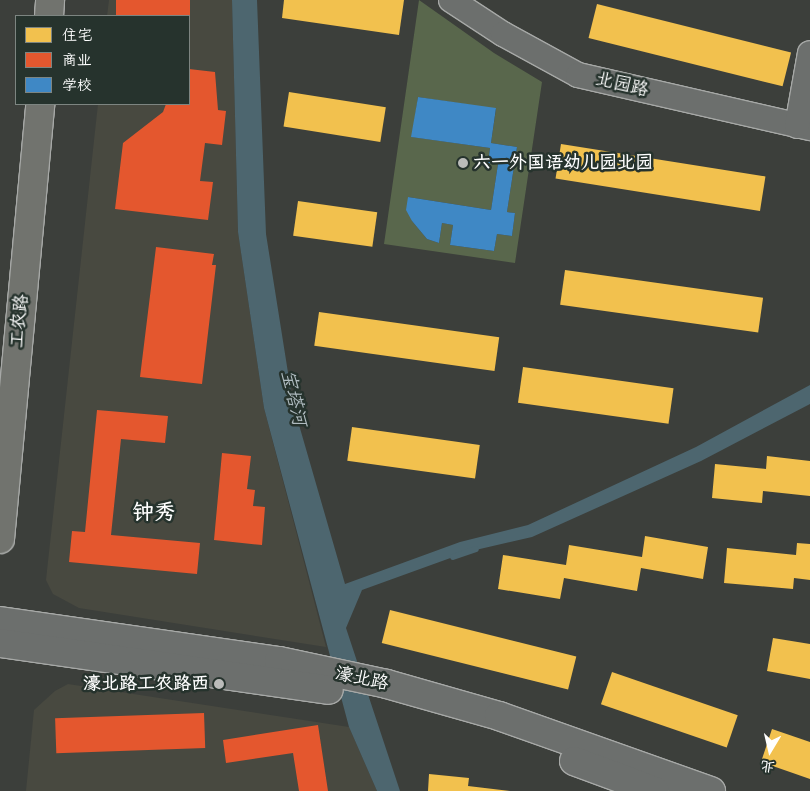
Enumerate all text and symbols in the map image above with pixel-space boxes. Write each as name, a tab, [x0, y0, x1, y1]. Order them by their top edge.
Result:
legend	[15, 15, 190, 105]
text: 住宅	[62, 26, 92, 45]
text: 商业	[62, 51, 92, 70]
street label: 北园路	[593, 68, 651, 102]
text: 学校	[62, 76, 92, 95]
place label: 六一外国语幼儿园北园	[473, 152, 653, 174]
marker: 六一外国语幼儿园北园	[457, 157, 469, 169]
street label: 工农路	[7, 293, 33, 349]
water label: 宝塔河	[275, 368, 311, 428]
district label: 钟秀	[132, 500, 176, 526]
street label: 濠北路	[333, 663, 391, 695]
place label: 濠北路工农路西	[83, 673, 209, 695]
marker: 濠北路工农路西	[213, 678, 225, 690]
north arrow	[745, 726, 795, 776]
text: 北	[759, 757, 776, 776]

